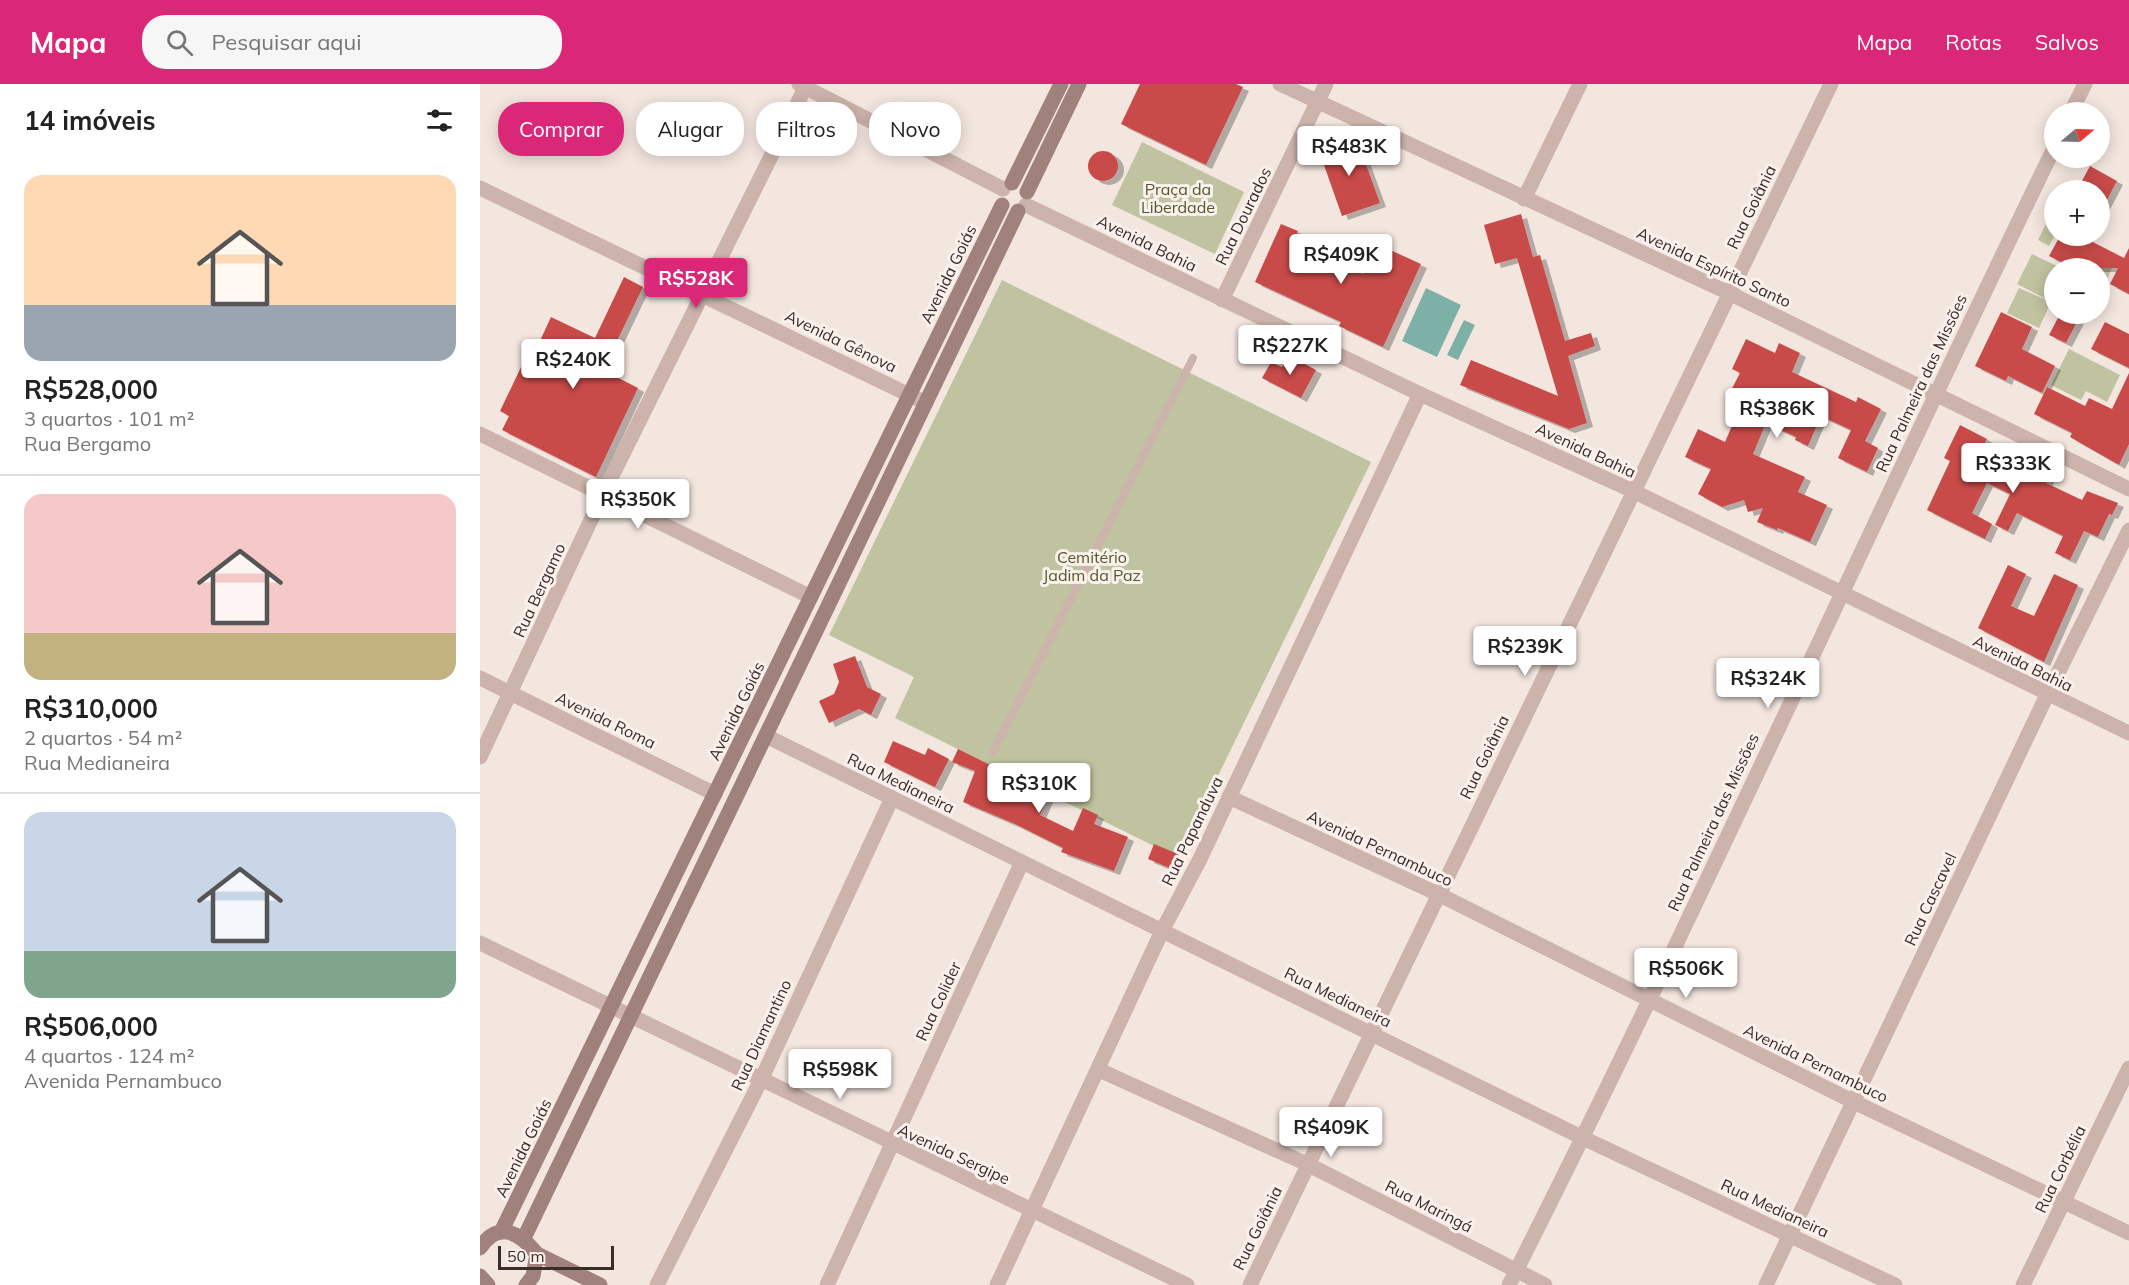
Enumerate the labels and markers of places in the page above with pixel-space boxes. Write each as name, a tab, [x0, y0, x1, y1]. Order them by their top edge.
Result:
pin: R$483K	[1300, 126, 1398, 177]
pin: R$409K	[1292, 234, 1390, 285]
pin: R$528K	[647, 258, 745, 309]
pin: R$227K	[1241, 325, 1339, 376]
pin: R$240K	[524, 339, 622, 390]
pin: R$386K	[1728, 388, 1826, 439]
pin: R$333K	[1964, 443, 2062, 494]
pin: R$350K	[589, 479, 687, 530]
pin: R$239K	[1476, 626, 1574, 677]
pin: R$324K	[1719, 658, 1817, 709]
pin: R$310K	[990, 763, 1088, 814]
pin: R$506K	[1637, 948, 1735, 999]
pin: R$598K	[791, 1049, 889, 1100]
pin: R$409K	[1282, 1107, 1380, 1158]

